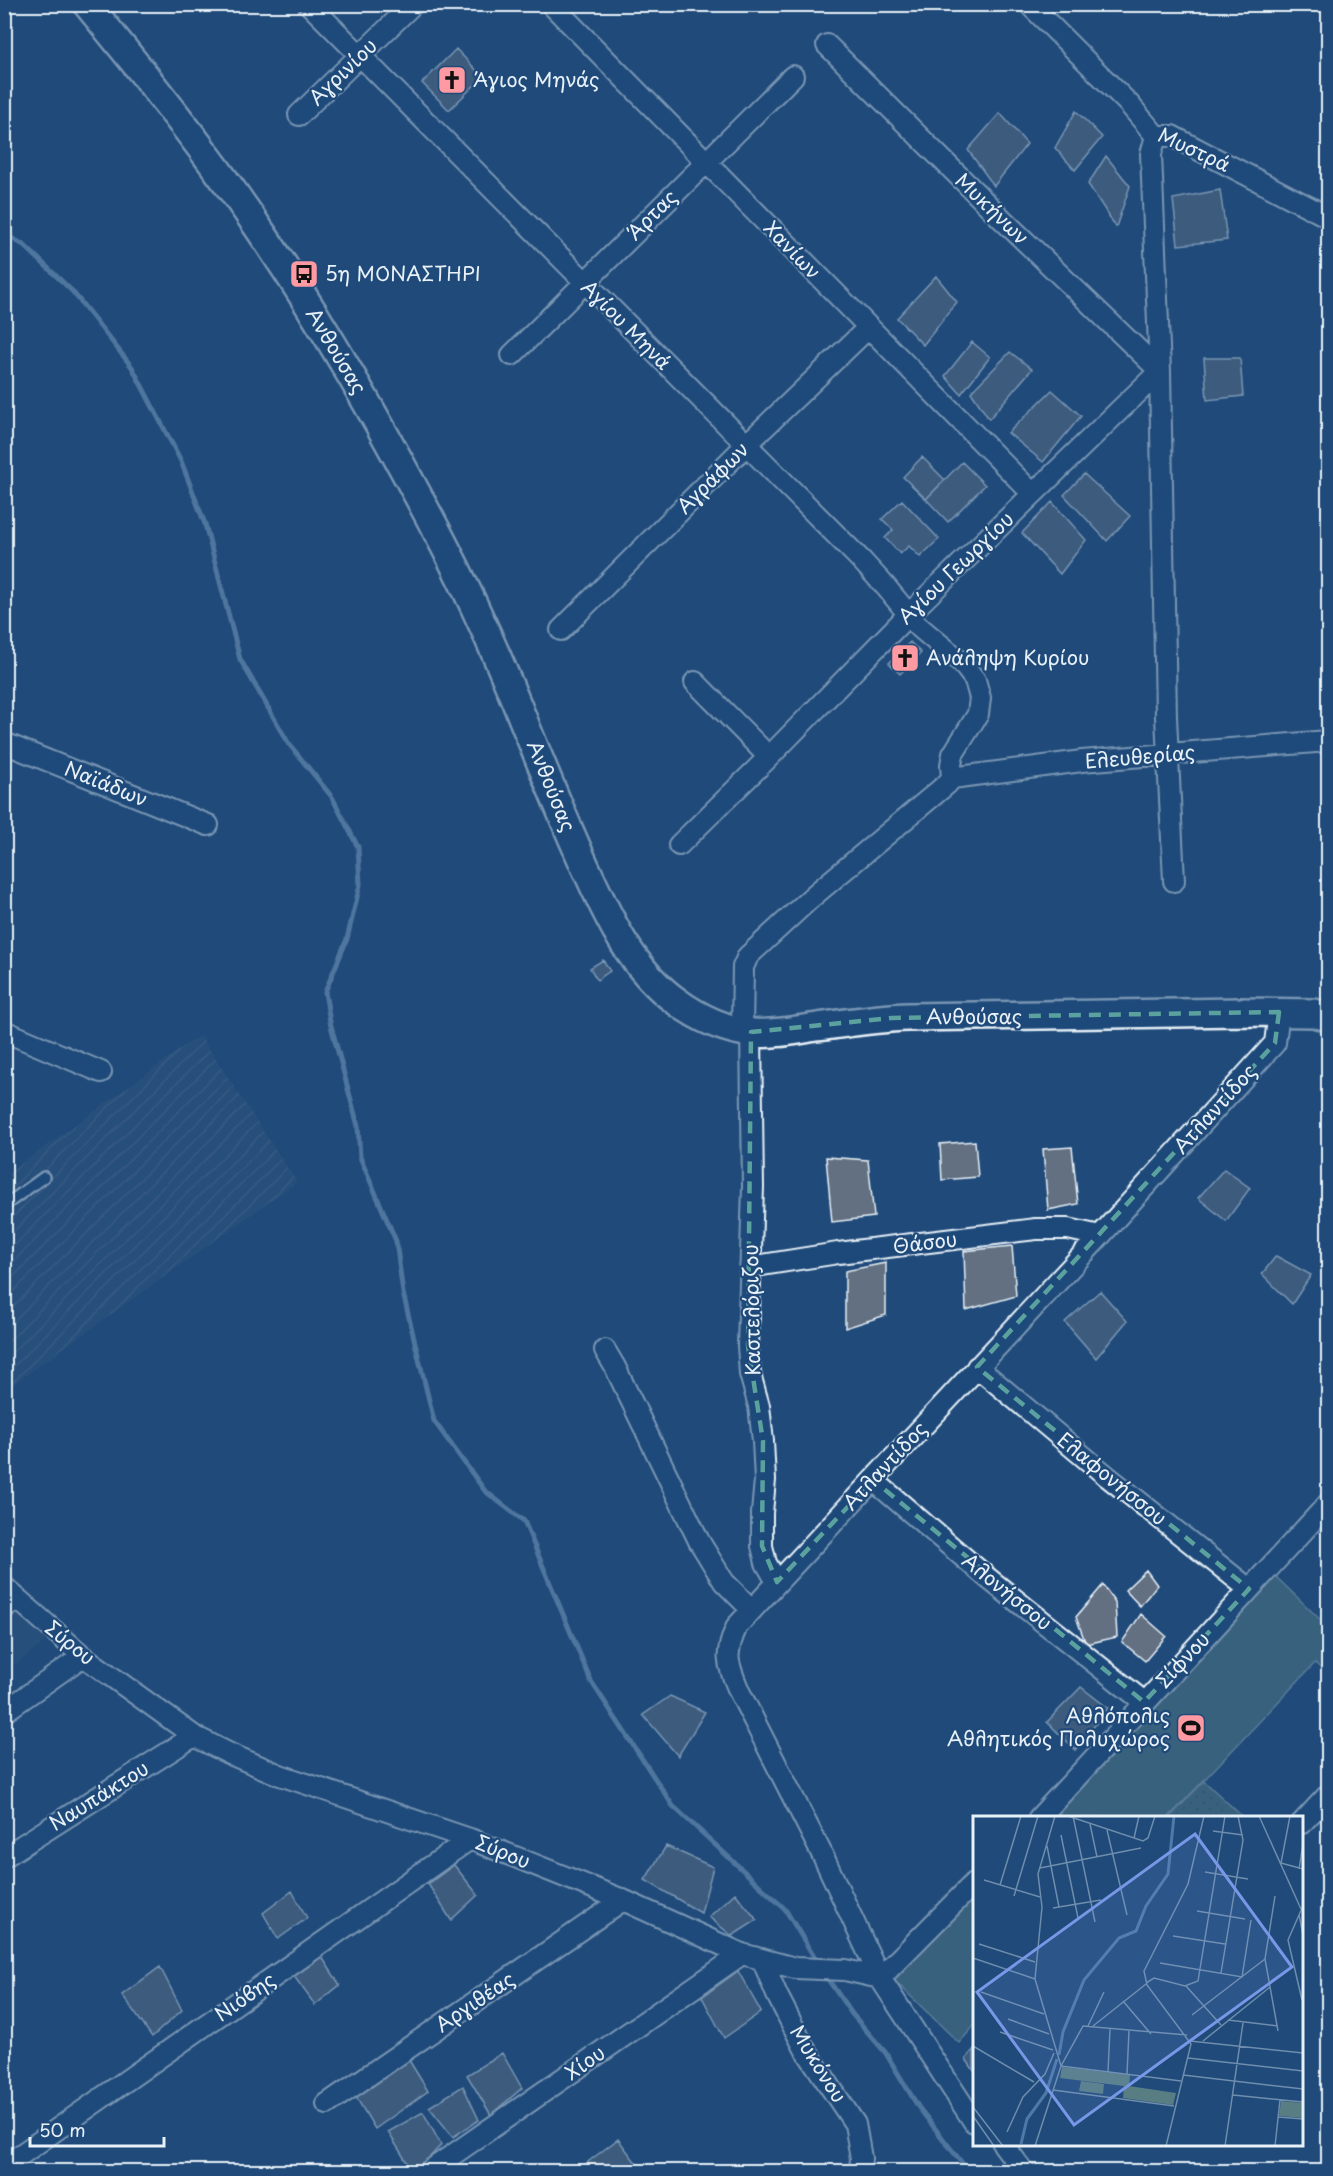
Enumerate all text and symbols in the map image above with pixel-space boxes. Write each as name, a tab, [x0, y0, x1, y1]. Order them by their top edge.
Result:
street label: Αγρινίου	[301, 31, 383, 112]
church icon: Άγιος Μηνάς	[436, 64, 468, 96]
place label: Άγιος Μηνάς	[473, 64, 599, 94]
street label: Μυστρά	[1153, 119, 1236, 179]
street label: Μυκήνων	[949, 165, 1036, 251]
street label: Άρτας	[619, 182, 683, 246]
street label: Χανίων	[757, 213, 828, 285]
bus stop icon: 5η ΜΟΝΑΣΤΗΡΙ	[288, 258, 320, 290]
place label: 5η ΜΟΝΑΣΤΗΡΙ	[325, 258, 481, 288]
street label: Αγίου Μηνά	[575, 272, 679, 376]
street label: Ανθούσας	[299, 302, 375, 399]
street label: Αγράφων	[669, 434, 755, 520]
street label: Αγίου Γεωργίου	[891, 504, 1020, 630]
church icon: Ανάληψη Κυρίου	[889, 642, 921, 674]
place label: Ανάληψη Κυρίου	[926, 642, 1090, 672]
street label: Ανθούσας	[520, 735, 584, 836]
street label: Ελευθερίας	[1084, 736, 1196, 776]
street label: Ναϊάδων	[60, 753, 152, 813]
street label: Ανθούσας	[926, 1001, 1022, 1031]
street label: Ατλαντίδος	[1166, 1057, 1263, 1160]
street label: Θάσου	[891, 1223, 959, 1261]
street label: Καστελόριζου	[735, 1244, 767, 1376]
street label: Ατλαντίδος	[835, 1414, 933, 1517]
street label: Ελαφονήσσου	[1051, 1425, 1174, 1532]
street label: Αλονήσσου	[956, 1545, 1059, 1637]
street label: Σύρου	[39, 1613, 102, 1672]
street label: Σίφνου	[1148, 1624, 1216, 1694]
place label: Αθλόπολις Αθλητικός Πολυχώρος	[947, 1700, 1170, 1753]
sports icon: Αθλόπολις Αθλητικός Πολυχώρος	[1175, 1712, 1207, 1744]
street label: Ναυπάκτου	[43, 1753, 154, 1838]
inset map	[973, 1816, 1303, 2146]
street label: Σύρου	[471, 1827, 535, 1876]
street label: Νιόβης	[208, 1964, 281, 2028]
street label: Αργιθέας	[429, 1964, 520, 2039]
street label: Μυκόνου	[783, 2019, 854, 2108]
street label: Χίου	[558, 2037, 611, 2087]
scale bar	[30, 2110, 164, 2148]
text: 50 m	[39, 2116, 86, 2143]

